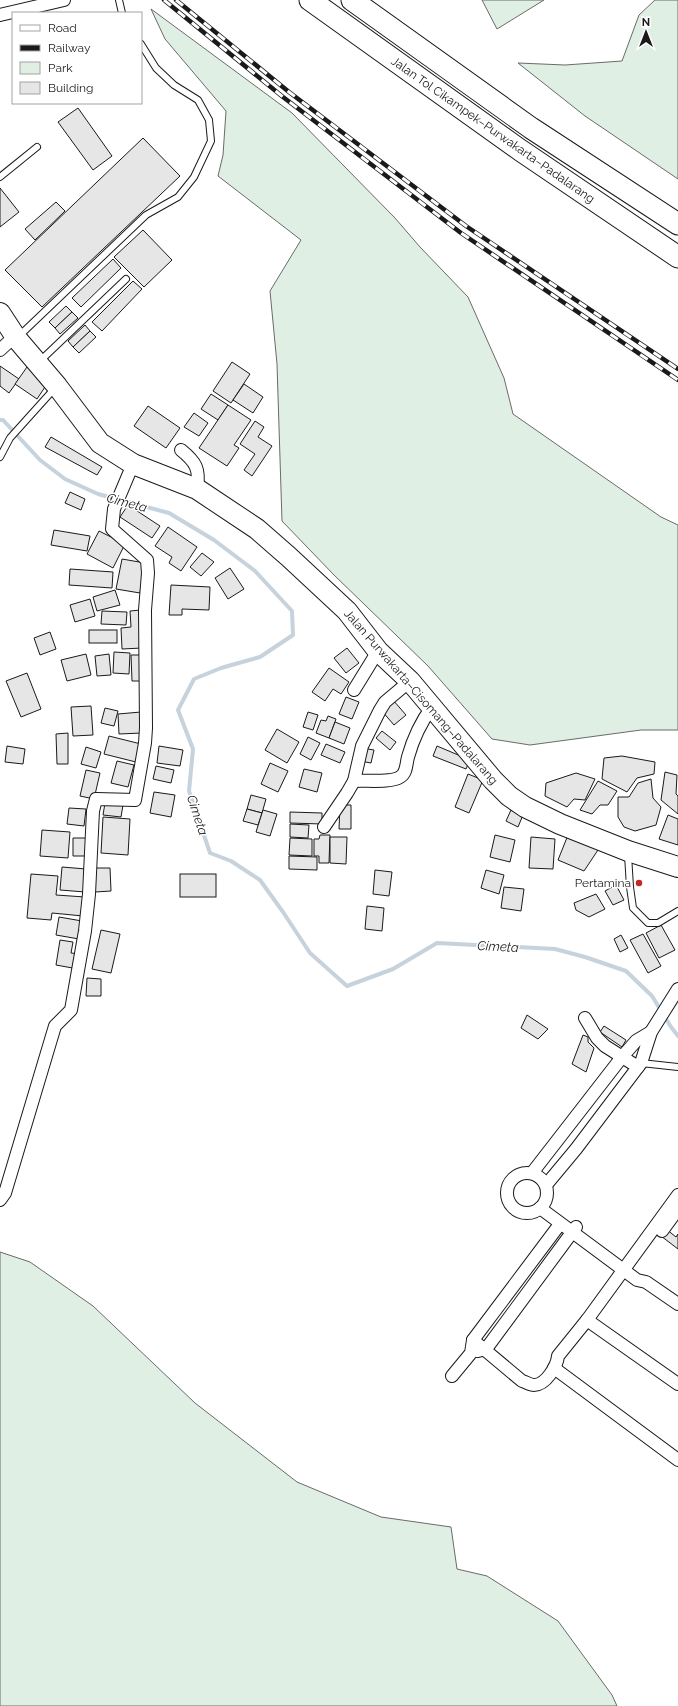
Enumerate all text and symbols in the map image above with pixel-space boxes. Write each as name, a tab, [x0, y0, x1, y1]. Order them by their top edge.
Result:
legend	[12, 12, 142, 104]
north arrow	[626, 12, 666, 52]
text: N	[642, 16, 650, 29]
text: Road	[48, 21, 77, 35]
text: Railway	[48, 41, 91, 55]
street label: Jalan Tol Cikampek–Purwakarta–Padalarang	[389, 54, 597, 206]
text: Park	[48, 61, 73, 75]
text: Building	[48, 81, 94, 95]
water label: Cimeta	[105, 490, 149, 515]
street label: Jalan Purwakarta–Cisomang–Padalarang	[341, 607, 501, 787]
water label: Cimeta	[184, 793, 211, 837]
place label: Pertamina	[575, 876, 631, 890]
marker: Pertamina	[634, 878, 644, 888]
water label: Cimeta	[477, 938, 519, 955]

